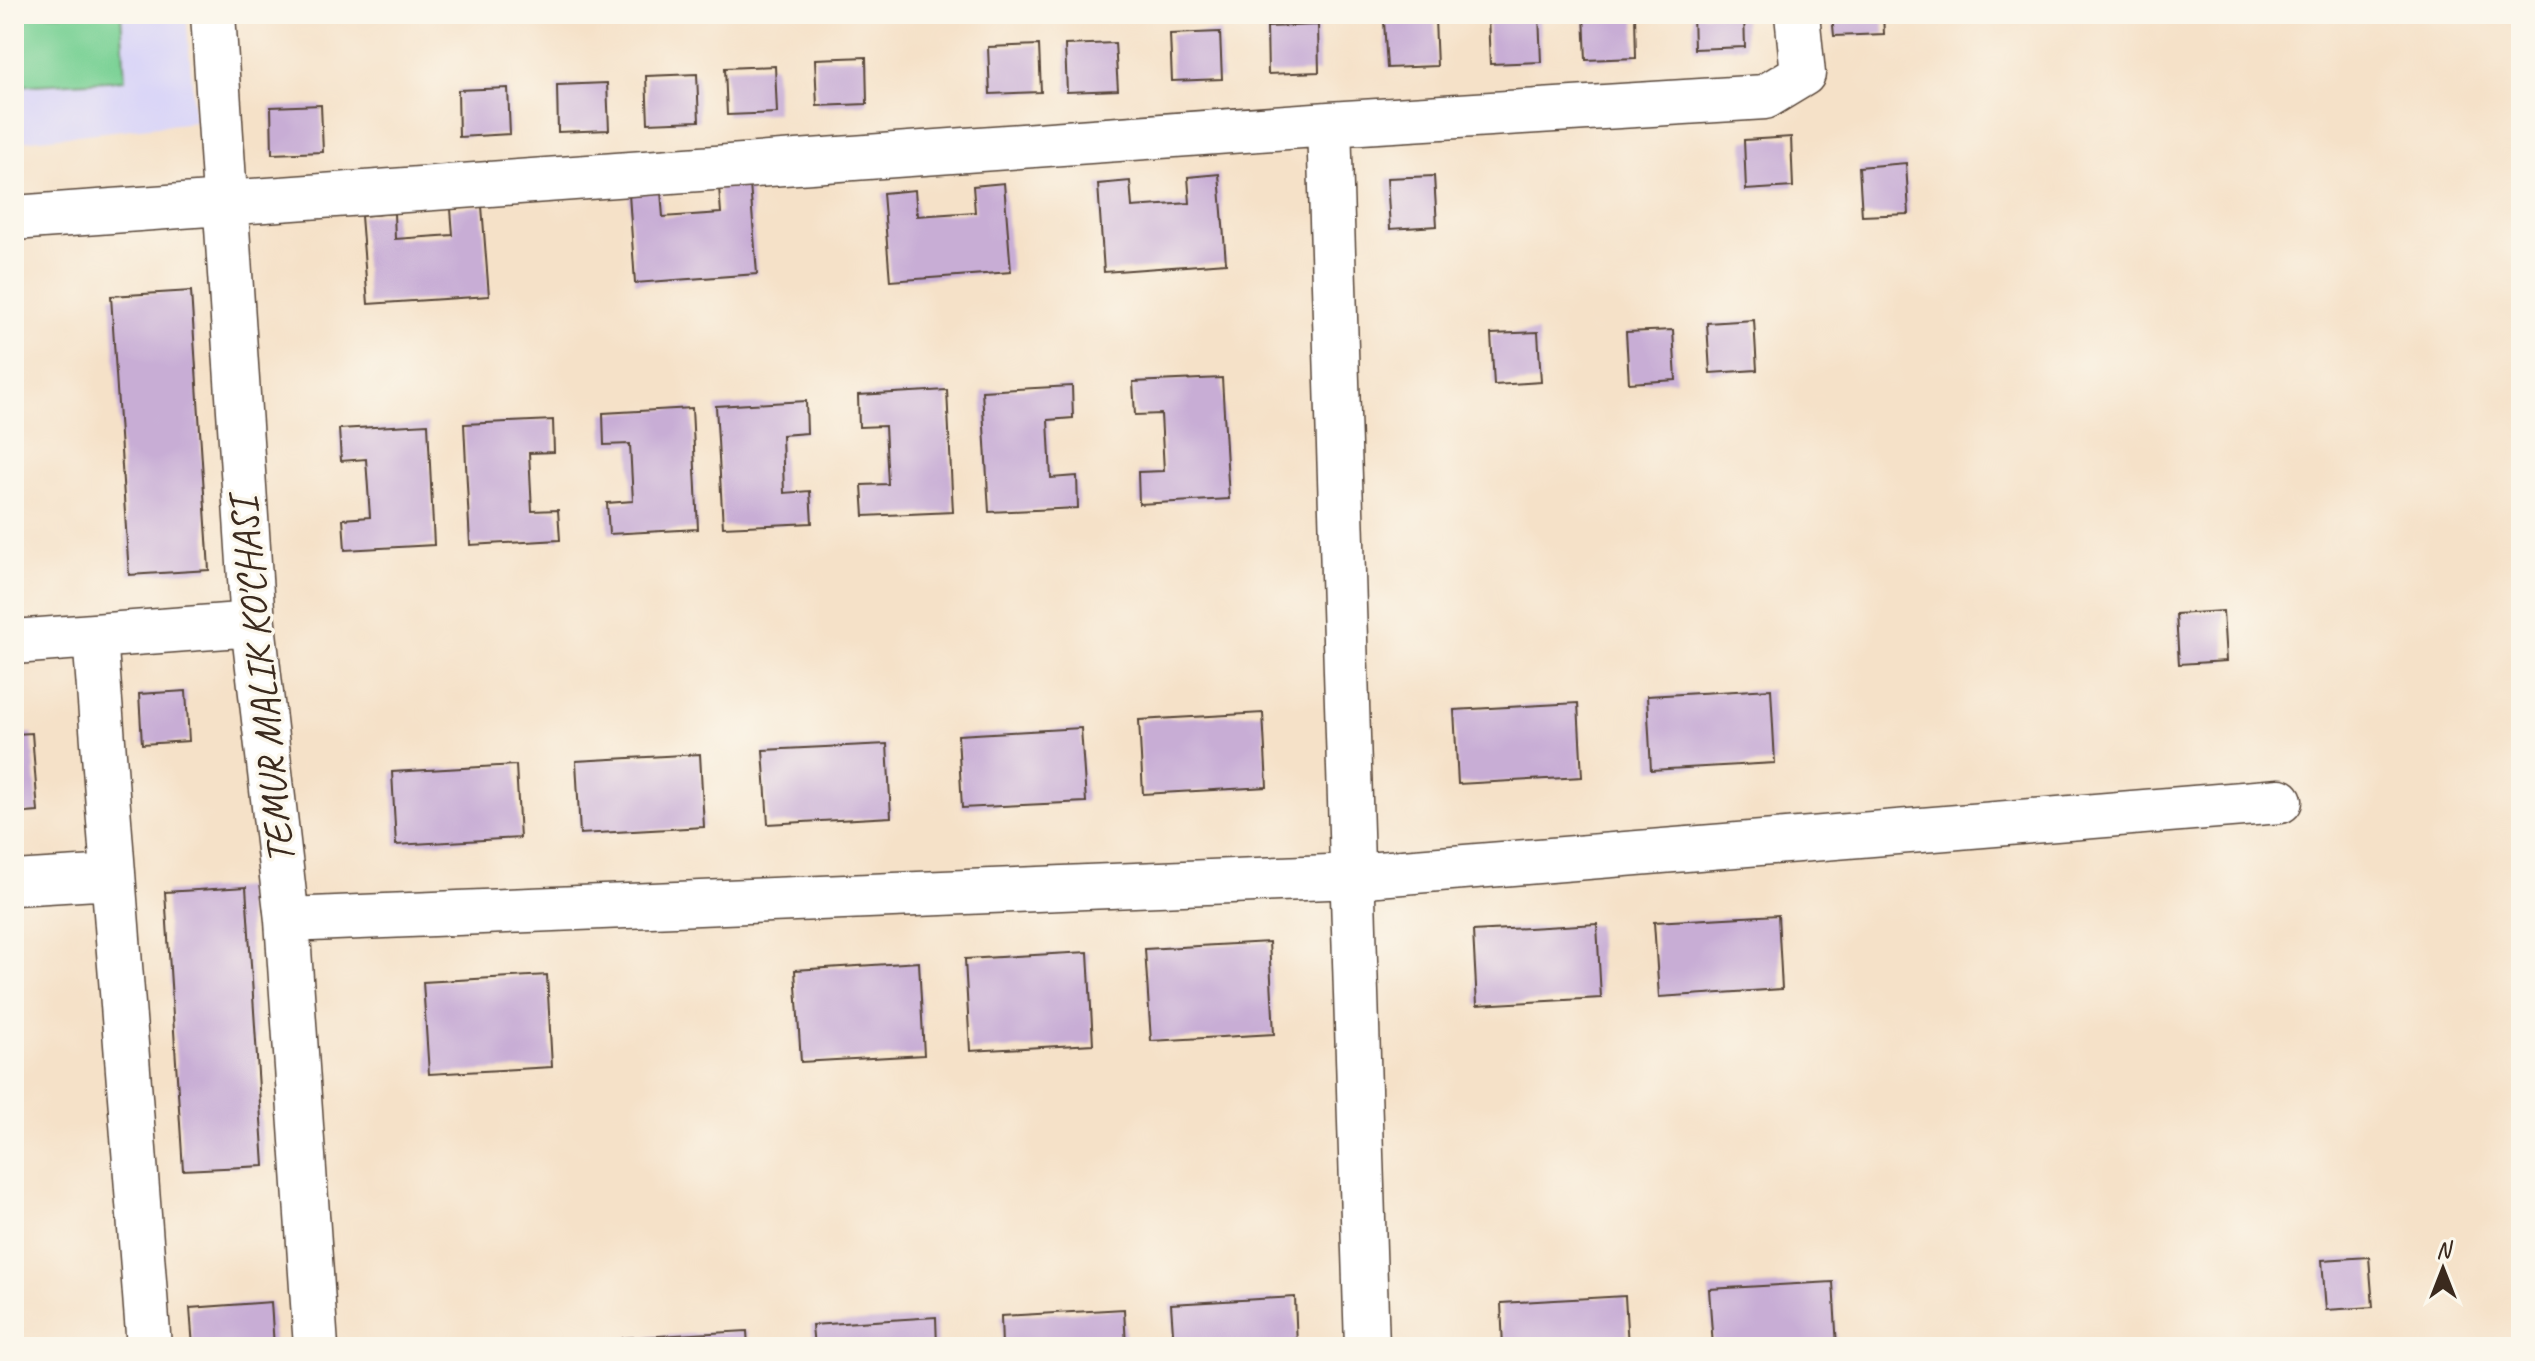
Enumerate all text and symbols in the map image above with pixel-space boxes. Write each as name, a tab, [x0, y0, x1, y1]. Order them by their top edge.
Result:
street label: TEMUR MALIK KO'CHASI	[217, 488, 306, 866]
north arrow	[2403, 1229, 2483, 1309]
text: N	[2436, 1236, 2453, 1264]

